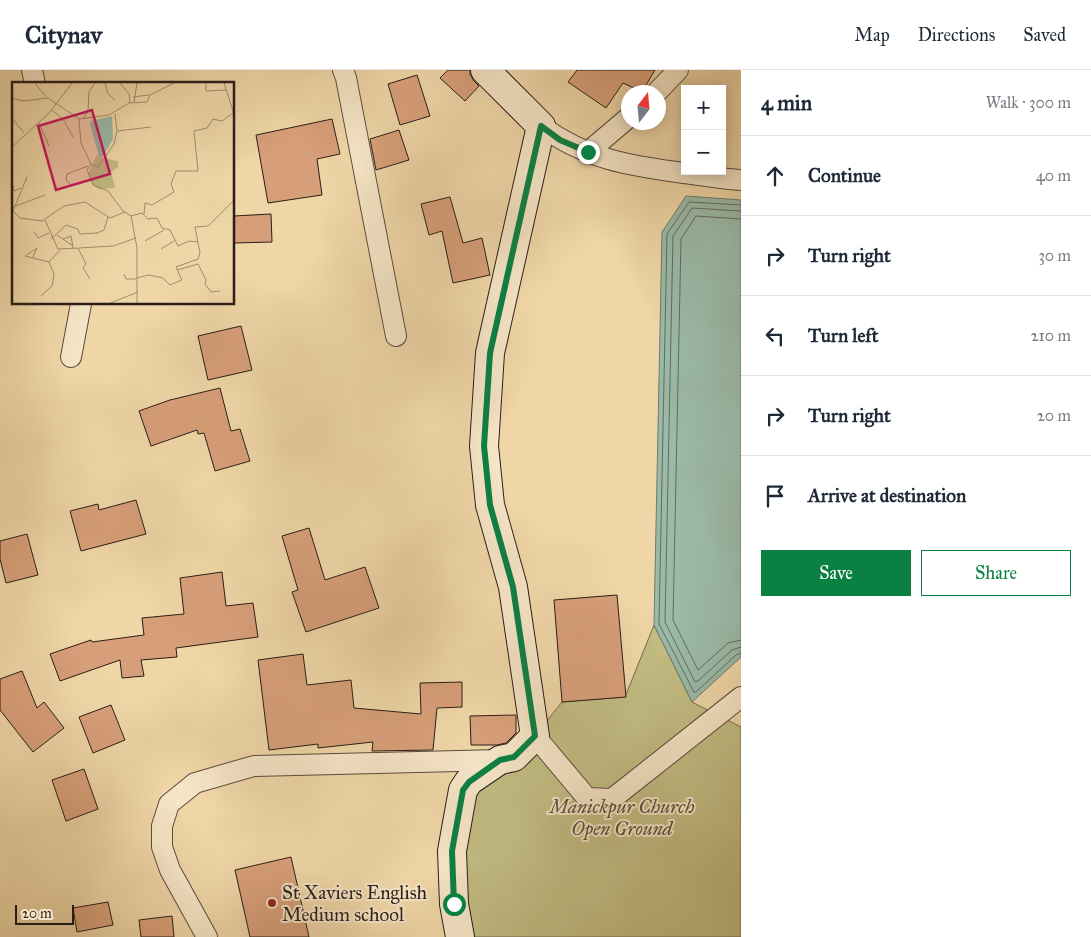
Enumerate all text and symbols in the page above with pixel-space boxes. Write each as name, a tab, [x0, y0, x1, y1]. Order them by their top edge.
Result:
text: Citynav	[25, 20, 102, 50]
text: Map	[854, 24, 890, 46]
text: Directions	[918, 24, 995, 46]
text: Saved	[1023, 24, 1066, 46]
inset map	[12, 82, 235, 305]
north arrow	[621, 85, 666, 130]
map controls	[681, 85, 726, 175]
button: +	[681, 85, 726, 130]
text: 4 min	[761, 90, 812, 116]
text: Walk · 300 m	[986, 93, 1071, 112]
button: −	[681, 130, 726, 175]
route end	[577, 141, 600, 164]
icon: ahead	[761, 162, 789, 190]
text: Continue	[808, 164, 881, 187]
text: 40 m	[1036, 166, 1071, 185]
icon: right	[761, 242, 789, 270]
text: Turn right	[808, 244, 891, 267]
text: 30 m	[1038, 246, 1071, 265]
icon: left	[761, 322, 789, 350]
text: Turn left	[808, 324, 878, 347]
text: 210 m	[1031, 326, 1071, 345]
icon: right	[761, 402, 789, 430]
text: Turn right	[808, 404, 891, 427]
text: 20 m	[1037, 406, 1071, 425]
icon: arrive	[761, 482, 789, 510]
text: Arrive at destination	[808, 484, 966, 507]
button: Save	[761, 550, 911, 596]
button: Share	[921, 550, 1071, 596]
park label: Manickpur Church Open Ground	[548, 795, 694, 841]
place label: St Xaviers English Medium school	[282, 881, 428, 926]
route start	[443, 893, 466, 916]
marker: St Xaviers English Medium school	[266, 897, 278, 909]
scale bar	[15, 902, 74, 925]
text: 20 m	[22, 905, 52, 922]

